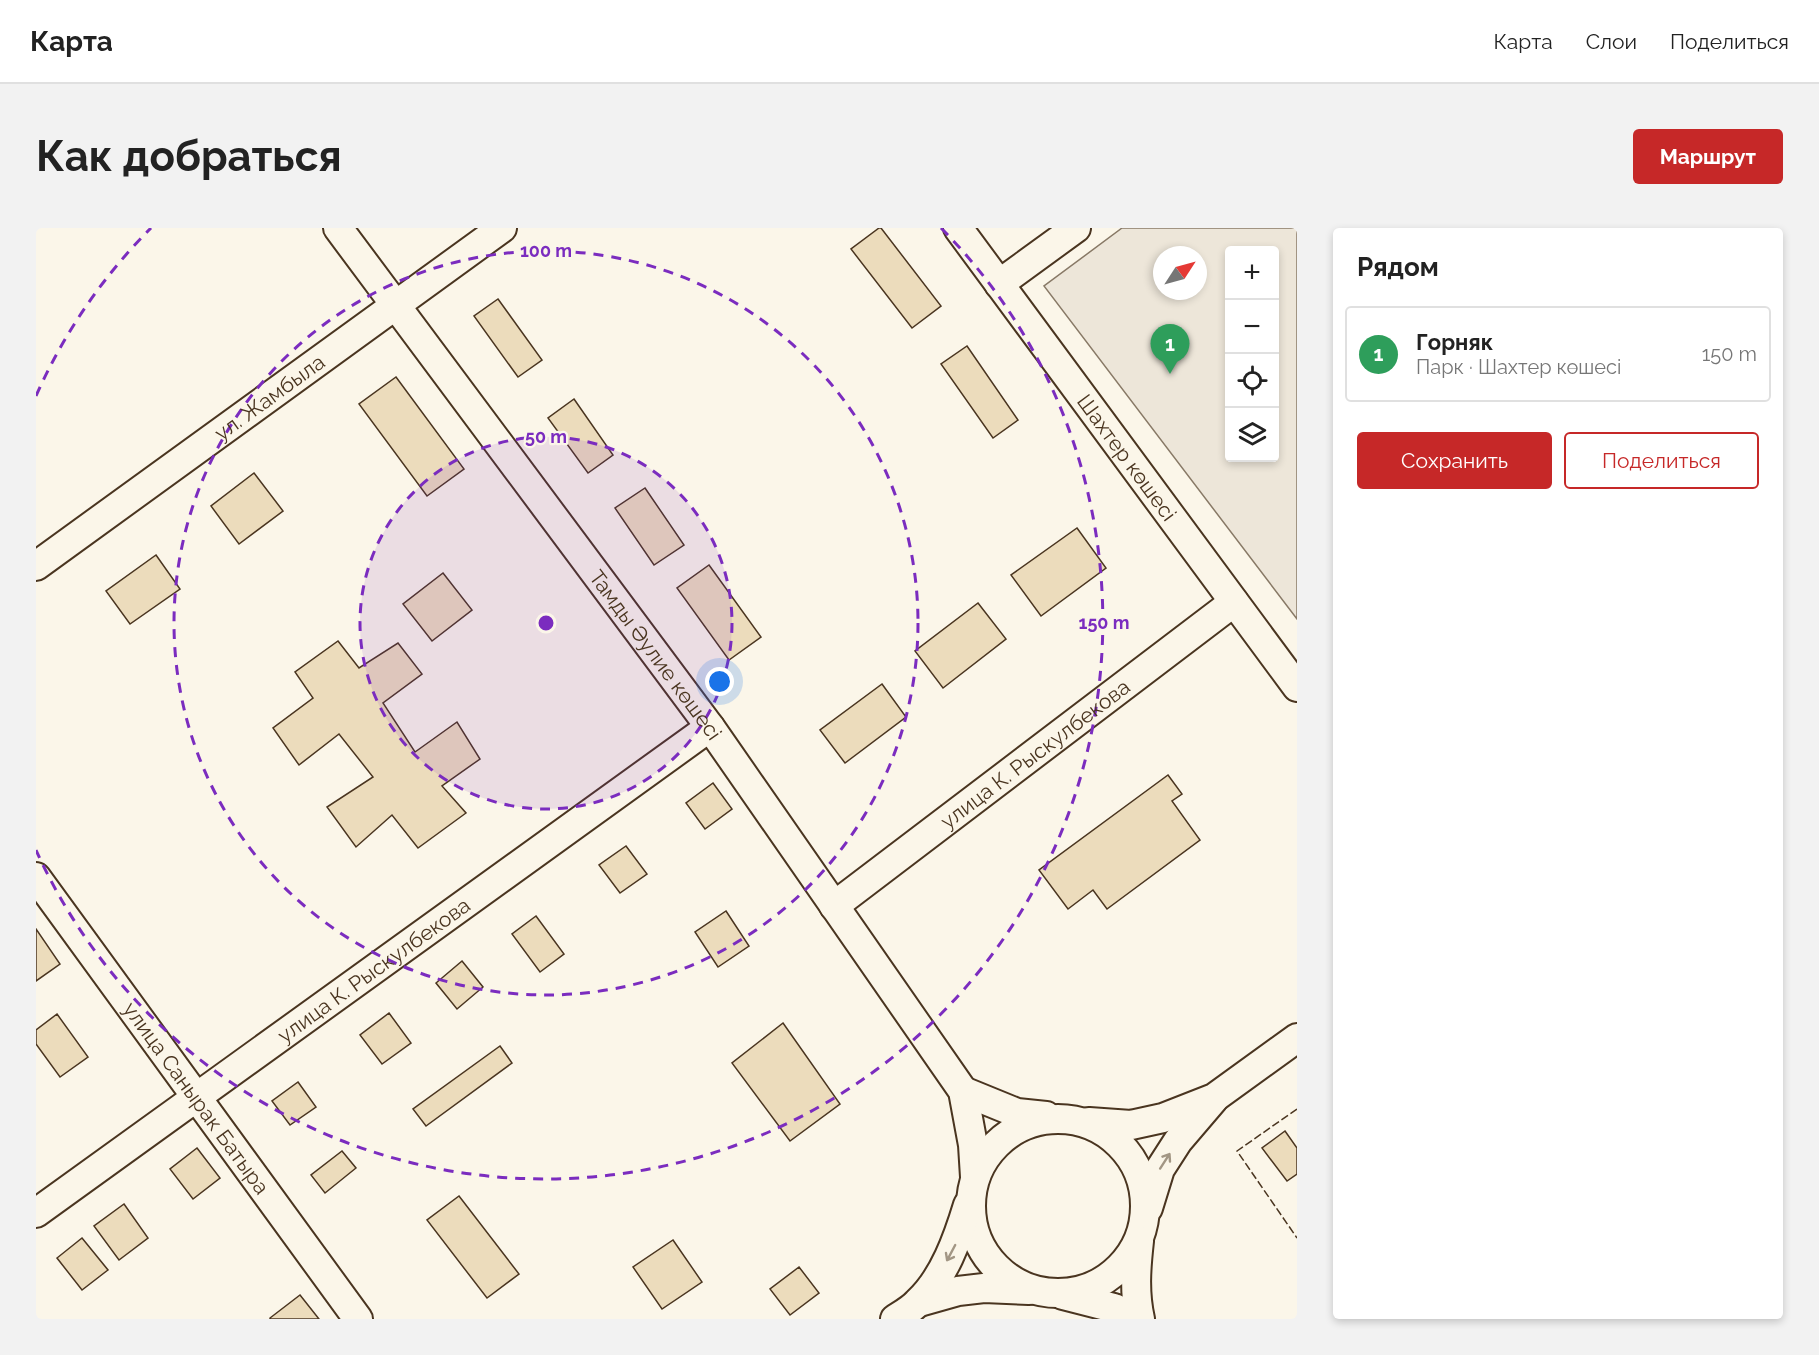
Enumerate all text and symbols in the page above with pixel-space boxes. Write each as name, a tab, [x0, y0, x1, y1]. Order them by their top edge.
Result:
text: Карта	[30, 25, 113, 58]
text: Карта	[1494, 29, 1553, 54]
text: Слои	[1586, 29, 1637, 54]
text: Поделиться	[1670, 29, 1789, 54]
button: Маршрут	[1633, 129, 1783, 184]
text: Как добраться	[36, 132, 342, 181]
text: 100 m	[520, 240, 572, 261]
north arrow	[1153, 246, 1207, 300]
map controls	[1225, 246, 1279, 462]
button: +	[1225, 246, 1279, 300]
text: Рядом	[1357, 252, 1439, 282]
button: −	[1225, 300, 1279, 354]
pin: 1	[1150, 324, 1190, 374]
text: Горняк	[1416, 329, 1493, 355]
text: 1	[1374, 342, 1383, 366]
text: 150 m	[1702, 342, 1757, 366]
street label: ул. Жамбыла	[209, 349, 329, 445]
button: locate	[1225, 354, 1279, 408]
text: Парк · Шахтер көшесі	[1416, 355, 1621, 379]
street label: Шахтер көшесі	[1072, 389, 1182, 525]
button: layers	[1225, 408, 1279, 462]
text: 50 m	[525, 426, 567, 447]
button: Сохранить	[1357, 432, 1552, 489]
button: Поделиться	[1564, 432, 1759, 489]
street label: Тамды Әулие көшесі	[585, 565, 727, 744]
text: 150 m	[1079, 612, 1130, 633]
centre of rings	[536, 613, 556, 633]
your location	[705, 667, 734, 696]
street label: улица К. Рыскулбекова	[935, 674, 1134, 833]
street label: улица К. Рыскулбекова	[272, 892, 475, 1047]
street label: улица Санырак Батыра	[118, 997, 275, 1199]
one-way arrow	[1159, 1153, 1171, 1170]
one-way arrow	[945, 1244, 956, 1262]

